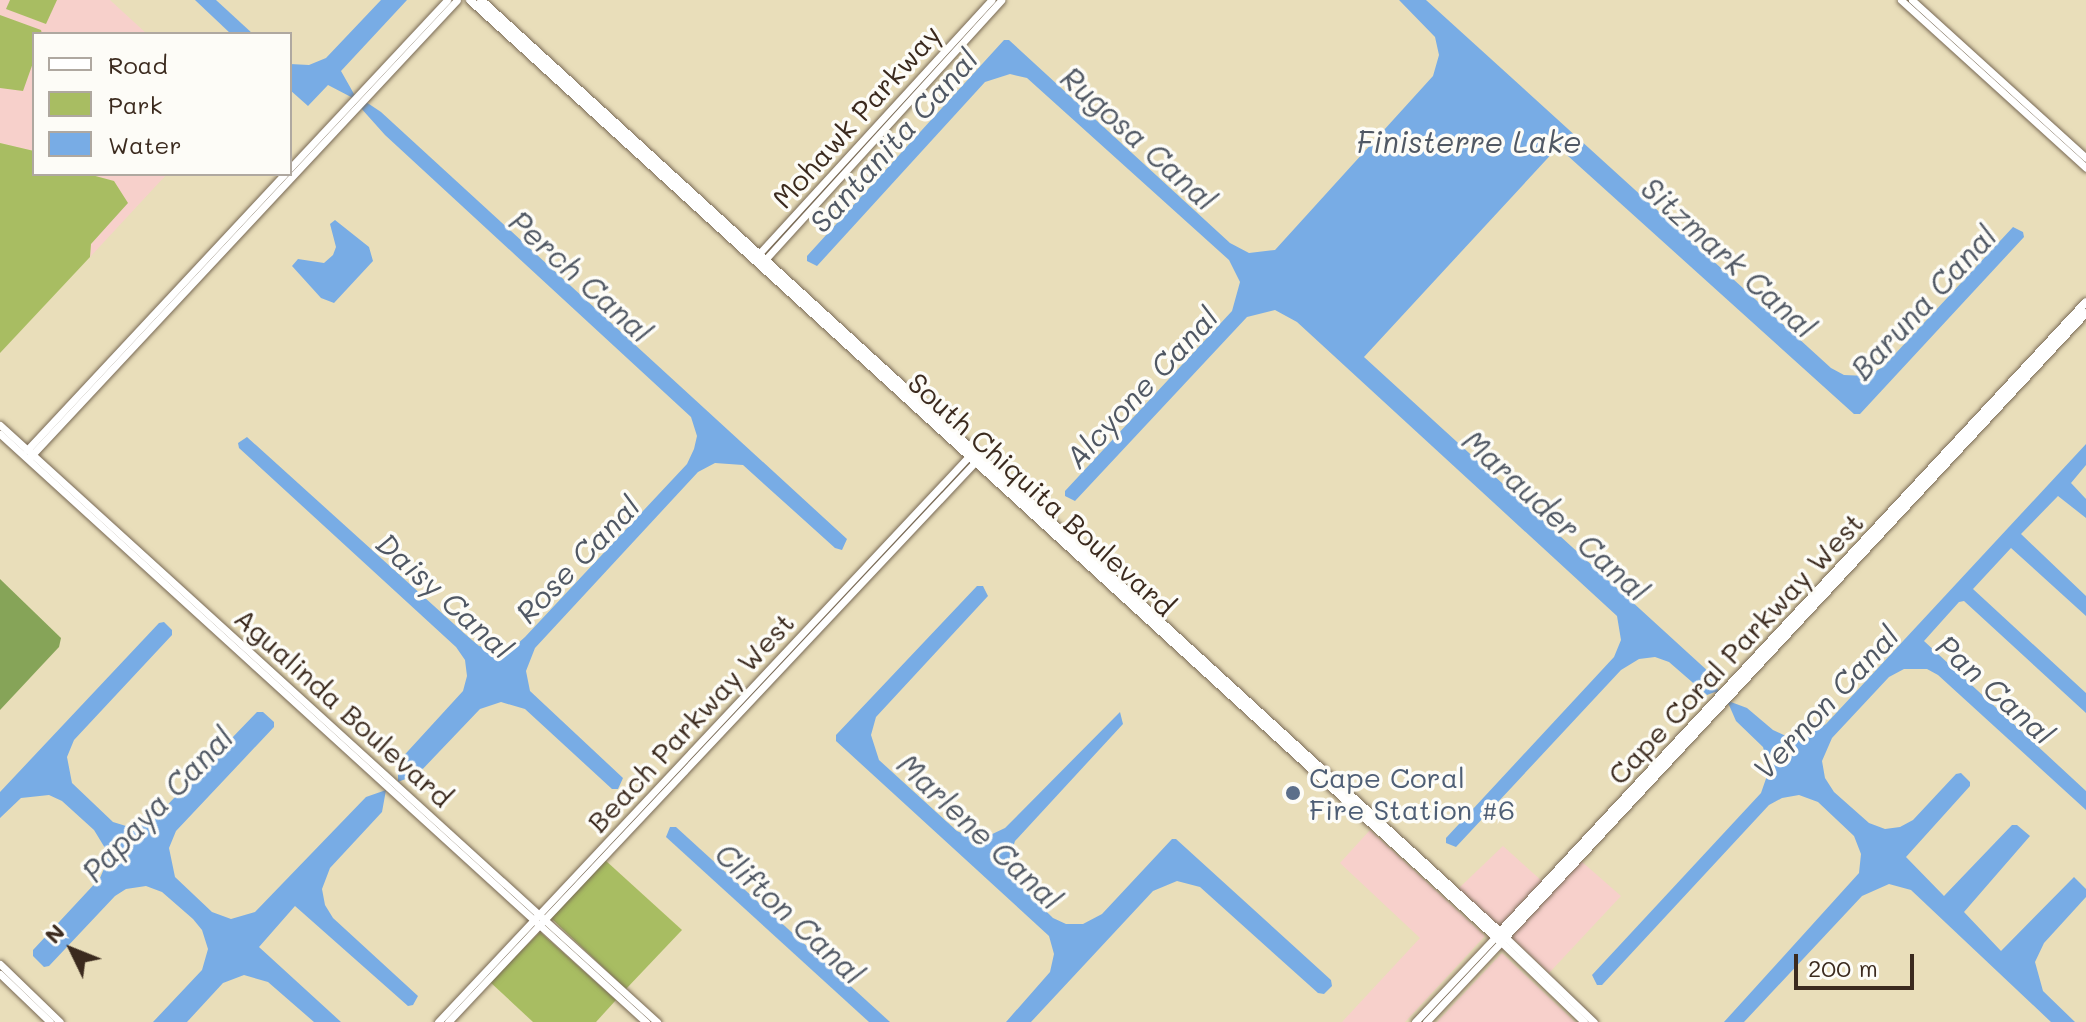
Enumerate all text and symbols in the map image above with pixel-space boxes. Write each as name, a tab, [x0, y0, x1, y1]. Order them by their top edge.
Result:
street label: Mohawk Parkway	[765, 17, 947, 215]
legend	[32, 32, 292, 176]
water label: Santanita Canal	[801, 41, 985, 239]
text: Road	[108, 49, 168, 80]
water label: Rugosa Canal	[1054, 59, 1224, 217]
text: Park	[108, 89, 162, 120]
water label: Finisterre Lake	[1356, 123, 1582, 159]
text: Water	[108, 129, 182, 160]
water label: Sitzmark Canal	[1634, 169, 1824, 345]
water label: Perch Canal	[502, 203, 660, 349]
water label: Baruna Canal	[1843, 218, 2003, 386]
water label: Alcyone Canal	[1057, 299, 1225, 475]
street label: South Chiquita Boulevard	[902, 365, 1182, 623]
water label: Marauder Canal	[1456, 422, 1656, 608]
water label: Rose Canal	[508, 488, 646, 630]
street label: Cape Coral Parkway West	[1600, 505, 1870, 791]
water label: Daisy Canal	[369, 524, 521, 666]
street label: Agualinda Boulevard	[228, 600, 460, 814]
street label: Beach Parkway West	[580, 605, 800, 839]
water label: Vernon Canal	[1745, 618, 1905, 786]
water label: Pan Canal	[1930, 627, 2062, 751]
water label: Papaya Canal	[74, 719, 240, 889]
water label: Marlene Canal	[890, 746, 1070, 916]
place label: Cape Coral Fire Station #6	[1309, 760, 1515, 826]
marker: Cape Coral Fire Station #6	[1284, 784, 1302, 802]
water label: Clifton Canal	[708, 835, 872, 991]
north arrow	[32, 910, 112, 990]
text: N	[38, 917, 70, 949]
scale bar	[1798, 938, 1918, 988]
text: 200 m	[1808, 952, 1878, 983]

